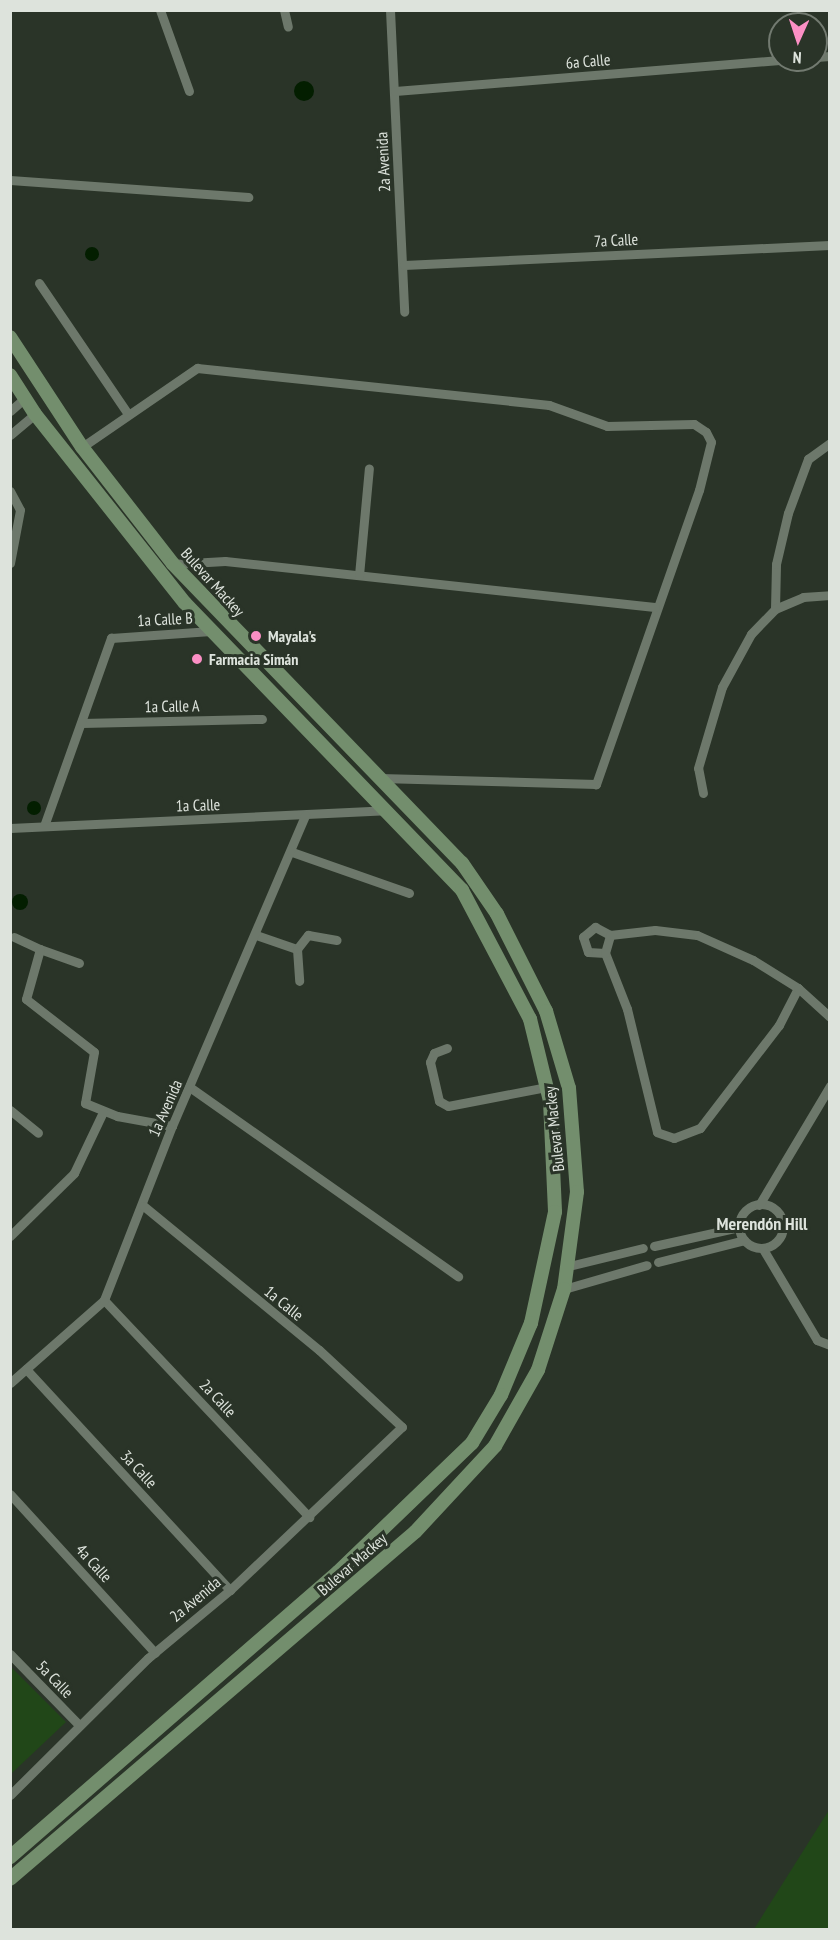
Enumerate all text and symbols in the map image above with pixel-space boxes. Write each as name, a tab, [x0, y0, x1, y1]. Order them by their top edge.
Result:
north arrow	[768, 12, 828, 72]
text: N	[792, 48, 802, 68]
street label: 6a Calle	[565, 49, 611, 73]
street label: 2a Avenida	[372, 131, 394, 193]
street label: 7a Calle	[593, 229, 639, 251]
street label: Bulevar Mackey	[177, 544, 249, 620]
street label: 1a Calle B	[137, 608, 193, 630]
place label: Mayala's	[268, 626, 316, 646]
marker: Mayala's	[249, 629, 263, 643]
place label: Farmacia Simán	[209, 649, 298, 669]
marker: Farmacia Simán	[190, 652, 204, 666]
street label: 1a Calle A	[144, 696, 200, 716]
street label: 1a Calle	[175, 795, 221, 815]
street label: 1a Avenida	[144, 1076, 186, 1140]
street label: Bulevar Mackey	[540, 1085, 568, 1173]
district label: Merendón Hill	[717, 1213, 807, 1235]
street label: 1a Calle	[261, 1282, 307, 1324]
street label: 2a Calle	[196, 1375, 240, 1421]
street label: 3a Calle	[117, 1446, 161, 1492]
street label: Bulevar Mackey	[313, 1529, 391, 1599]
street label: 4a Calle	[72, 1540, 116, 1586]
street label: 2a Avenida	[166, 1572, 224, 1626]
street label: 5a Calle	[33, 1656, 77, 1702]

